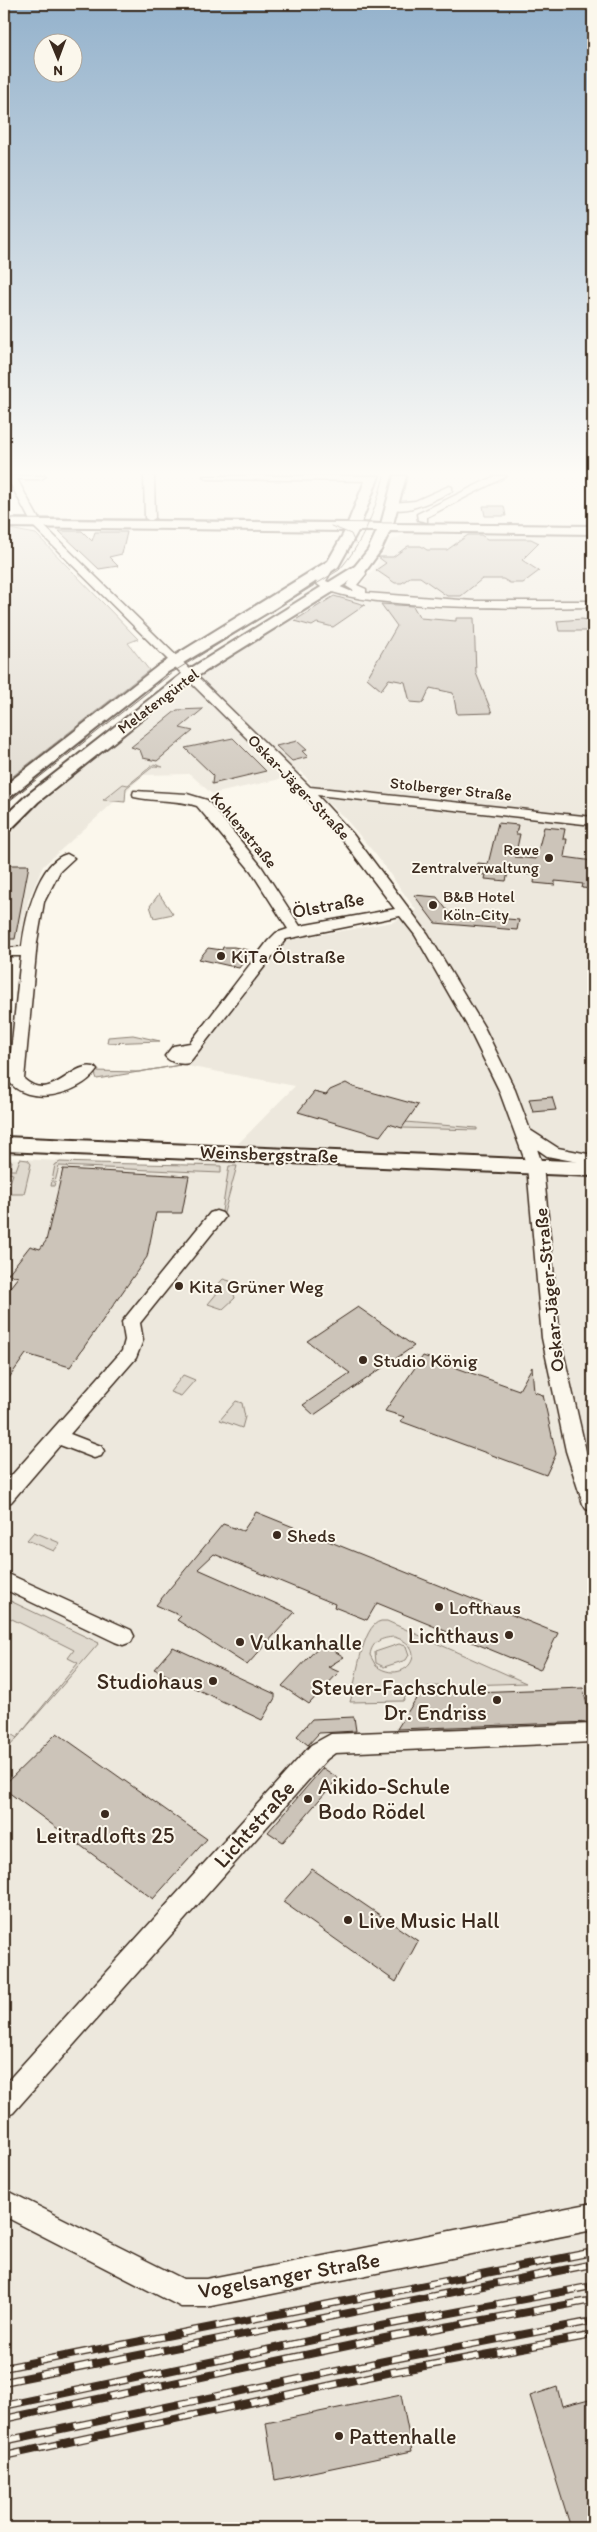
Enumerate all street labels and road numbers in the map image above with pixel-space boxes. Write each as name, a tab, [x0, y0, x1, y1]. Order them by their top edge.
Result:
street label: Melatengürtel	[114, 664, 203, 738]
street label: Oskar-Jäger-Straße	[244, 730, 354, 844]
street label: Stolberger Straße	[389, 773, 513, 805]
street label: Kohlenstraße	[207, 788, 281, 872]
street label: Ölstraße	[290, 887, 366, 923]
street label: Weinsbergstraße	[199, 1140, 339, 1168]
street label: Oskar-Jäger-Straße	[529, 1207, 569, 1373]
street label: Lichtstraße	[208, 1775, 300, 1873]
street label: Vogelsanger Straße	[196, 2246, 382, 2304]

